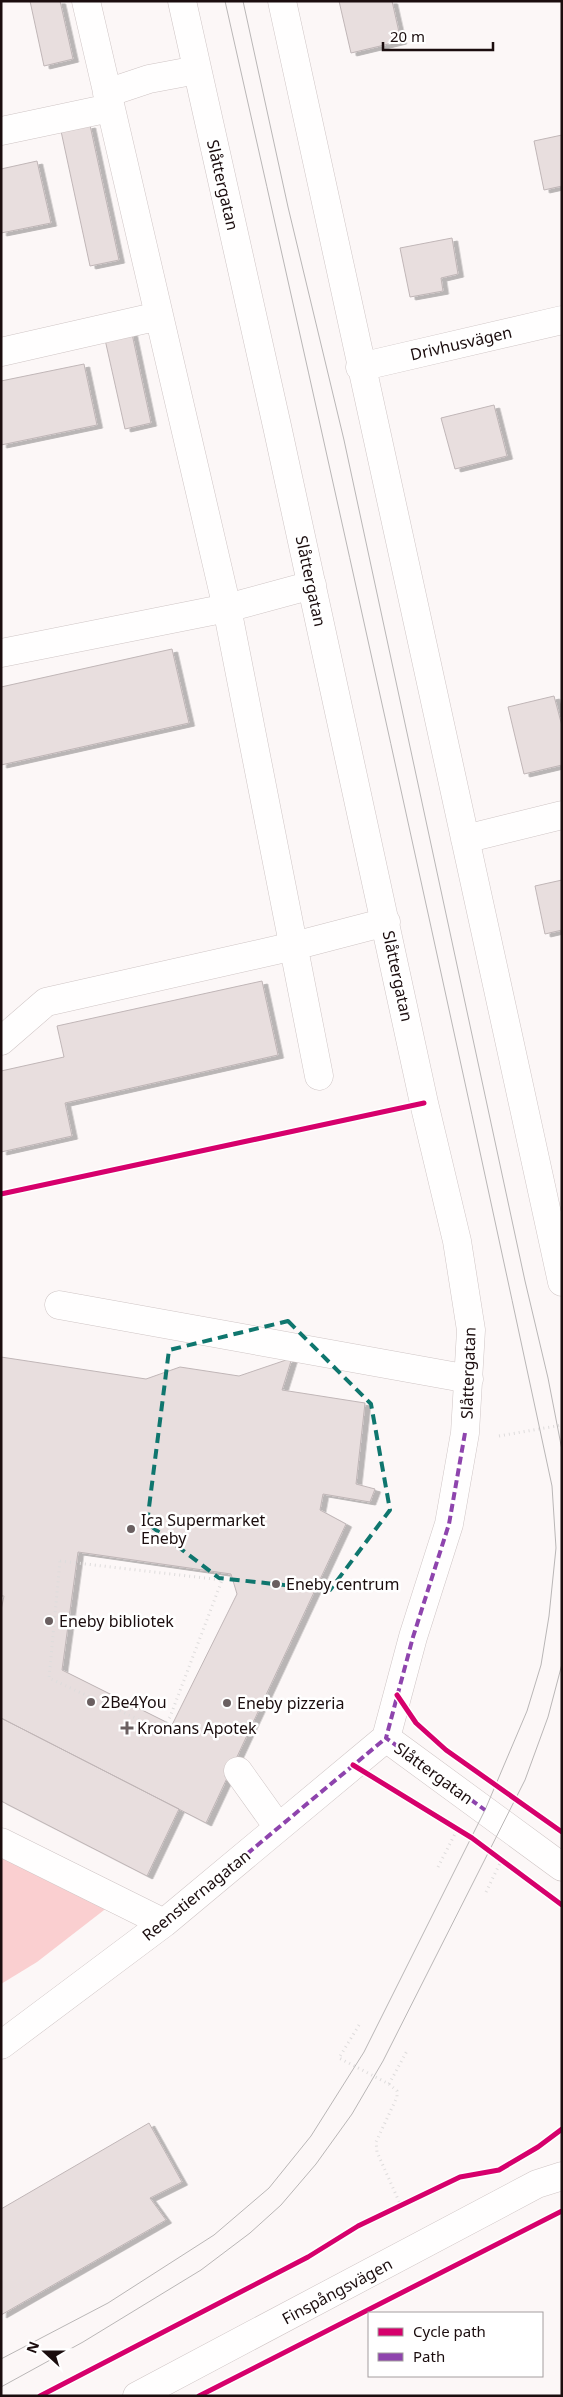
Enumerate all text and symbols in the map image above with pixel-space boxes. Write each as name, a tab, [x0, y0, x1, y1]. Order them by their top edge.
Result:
scale bar	[383, 20, 493, 52]
text: 20 m	[390, 26, 425, 46]
street label: Slåttergatan	[202, 138, 244, 232]
street label: Drivhusvägen	[408, 321, 514, 365]
street label: Slåttergatan	[291, 534, 331, 628]
street label: Slåttergatan	[378, 929, 418, 1023]
street label: Slåttergatan	[455, 1326, 481, 1420]
place label: Ica Supermarket Eneby	[141, 1509, 265, 1549]
marker: Ica Supermarket Eneby	[125, 1523, 137, 1535]
place label: Eneby centrum	[286, 1573, 399, 1595]
marker: Eneby centrum	[270, 1578, 282, 1590]
place label: Eneby bibliotek	[59, 1610, 174, 1632]
marker: Eneby bibliotek	[43, 1615, 55, 1627]
place label: 2Be4You	[101, 1691, 167, 1713]
place label: Eneby pizzeria	[237, 1692, 344, 1714]
marker: 2Be4You	[85, 1696, 97, 1708]
marker: Eneby pizzeria	[221, 1697, 233, 1709]
place label: Kronans Apotek	[137, 1717, 257, 1739]
marker: Kronans Apotek	[121, 1722, 133, 1734]
street label: Slåttergatan	[390, 1737, 478, 1809]
street label: Reenstiernagatan	[137, 1844, 255, 1946]
street label: Finspångsvägen	[278, 2253, 396, 2329]
legend	[368, 2312, 543, 2377]
text: Cycle path	[413, 2321, 486, 2341]
north arrow	[20, 2327, 70, 2377]
text: N	[21, 2338, 43, 2356]
text: Path	[413, 2346, 445, 2366]

